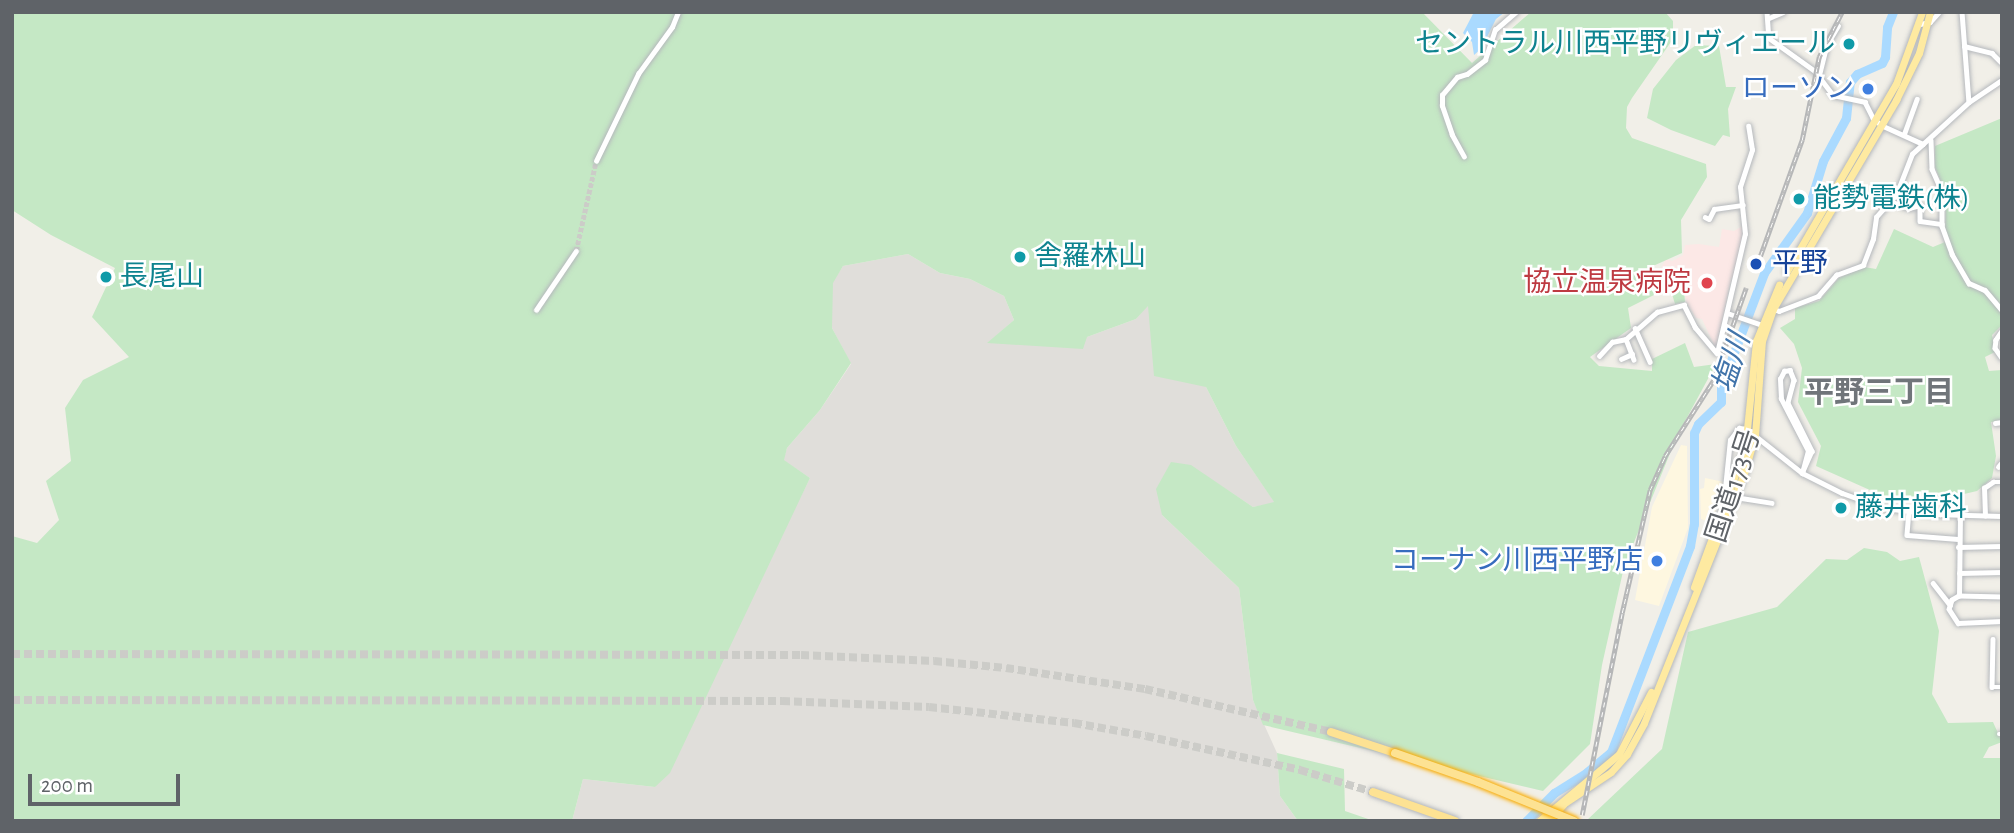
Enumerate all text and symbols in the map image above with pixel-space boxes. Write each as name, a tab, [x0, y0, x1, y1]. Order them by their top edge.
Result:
place label: セントラル川西平野リヴィエール	[1415, 27, 1835, 61]
marker: セントラル川西平野リヴィエール	[1841, 36, 1857, 52]
place label: ローソン	[1742, 72, 1854, 106]
marker: ローソン	[1860, 81, 1876, 97]
place label: 能勢電鉄(株)	[1813, 182, 1970, 216]
marker: 能勢電鉄(株)	[1791, 191, 1807, 207]
place label: 舎羅林山	[1034, 240, 1146, 274]
place label: 平野	[1772, 247, 1828, 281]
marker: 舎羅林山	[1012, 249, 1028, 265]
marker: 平野	[1746, 254, 1766, 274]
place label: 長尾山	[120, 260, 204, 294]
place label: 協立温泉病院	[1523, 266, 1691, 300]
marker: 長尾山	[98, 269, 114, 285]
marker: 協立温泉病院	[1697, 273, 1717, 293]
water label: 塩川	[1706, 329, 1758, 397]
district label: 平野三丁目	[1804, 375, 1954, 411]
street label: 国道173号	[1700, 425, 1768, 547]
place label: 藤井歯科	[1855, 491, 1967, 525]
marker: 藤井歯科	[1833, 500, 1849, 516]
place label: コーナン川西平野店	[1391, 544, 1643, 578]
marker: コーナン川西平野店	[1649, 553, 1665, 569]
scale bar	[32, 760, 184, 804]
text: 200 m	[41, 775, 93, 796]

